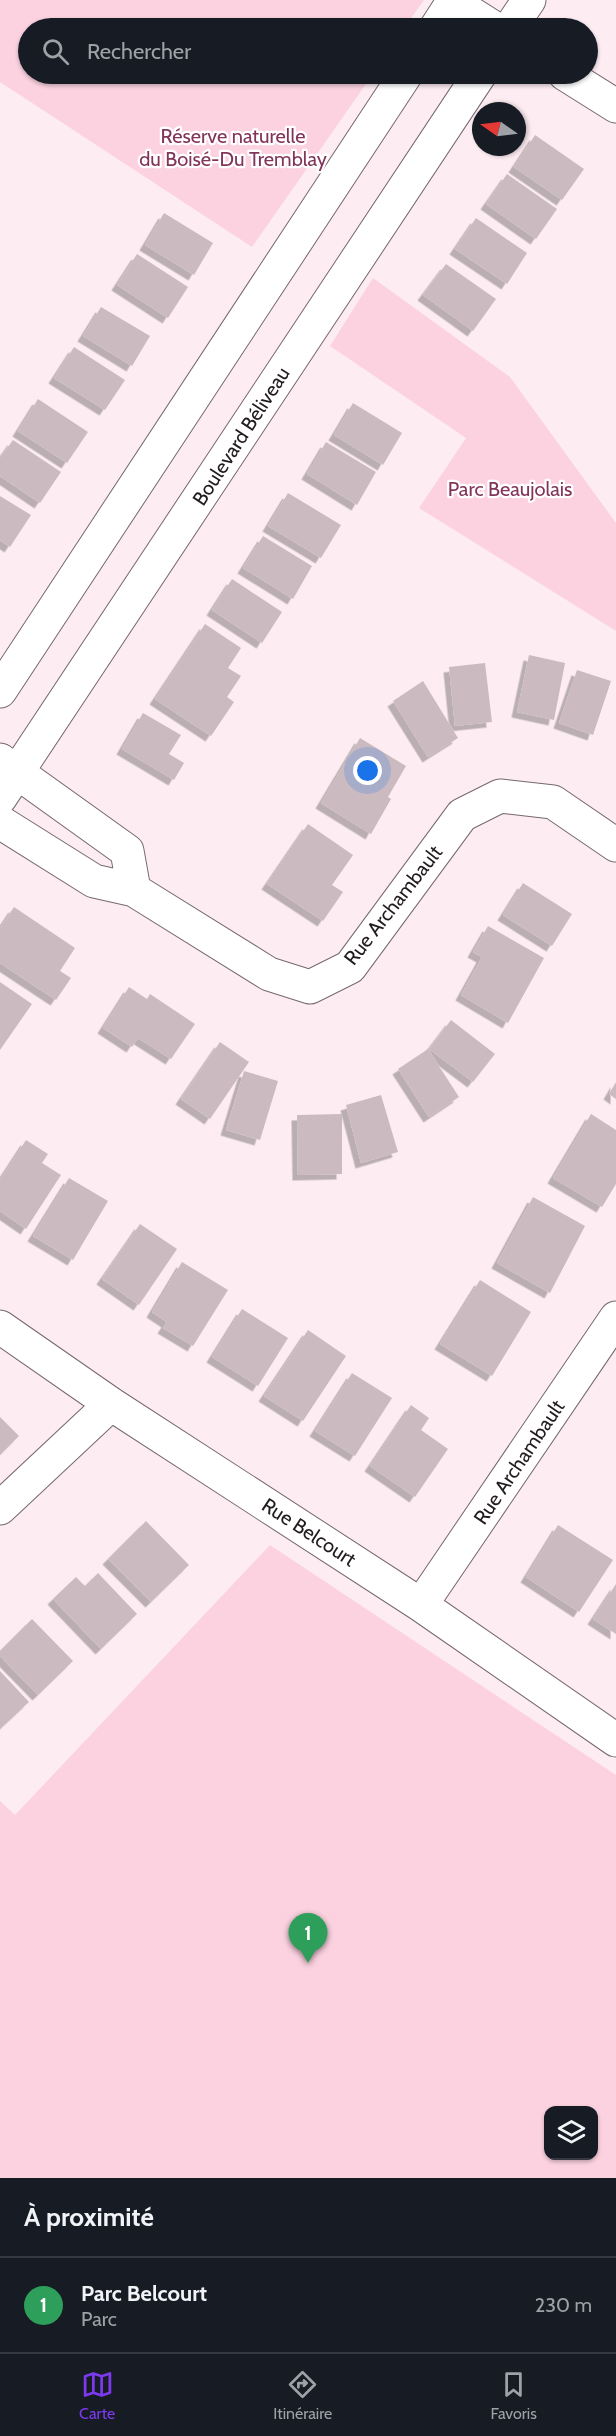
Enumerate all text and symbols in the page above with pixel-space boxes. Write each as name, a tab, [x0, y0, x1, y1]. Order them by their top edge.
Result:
search box	[18, 18, 598, 84]
icon: search	[39, 35, 72, 68]
text: Rechercher	[87, 38, 191, 65]
north arrow	[472, 102, 526, 156]
park label: Réserve naturelle du Boisé-Du Tremblay	[139, 124, 327, 171]
street label: Boulevard Béliveau	[187, 362, 295, 510]
park label: Parc Beaujolais	[448, 477, 572, 501]
your location	[353, 756, 382, 785]
street label: Rue Archambault	[339, 840, 447, 970]
street label: Rue Archambault	[469, 1395, 570, 1529]
street label: Rue Belcourt	[257, 1493, 361, 1571]
pin: 1	[288, 1914, 328, 1963]
map controls	[544, 2106, 598, 2160]
button: layers	[544, 2106, 598, 2160]
text: À proximité	[24, 2201, 154, 2233]
text: Parc Belcourt	[81, 2280, 207, 2307]
text: 1	[40, 2293, 47, 2317]
text: 230 m	[535, 2293, 592, 2317]
text: Parc	[81, 2307, 117, 2331]
tab: Carte	[79, 2368, 115, 2423]
tab: Itinéraire	[273, 2368, 332, 2423]
tab: Favoris	[490, 2368, 537, 2423]

